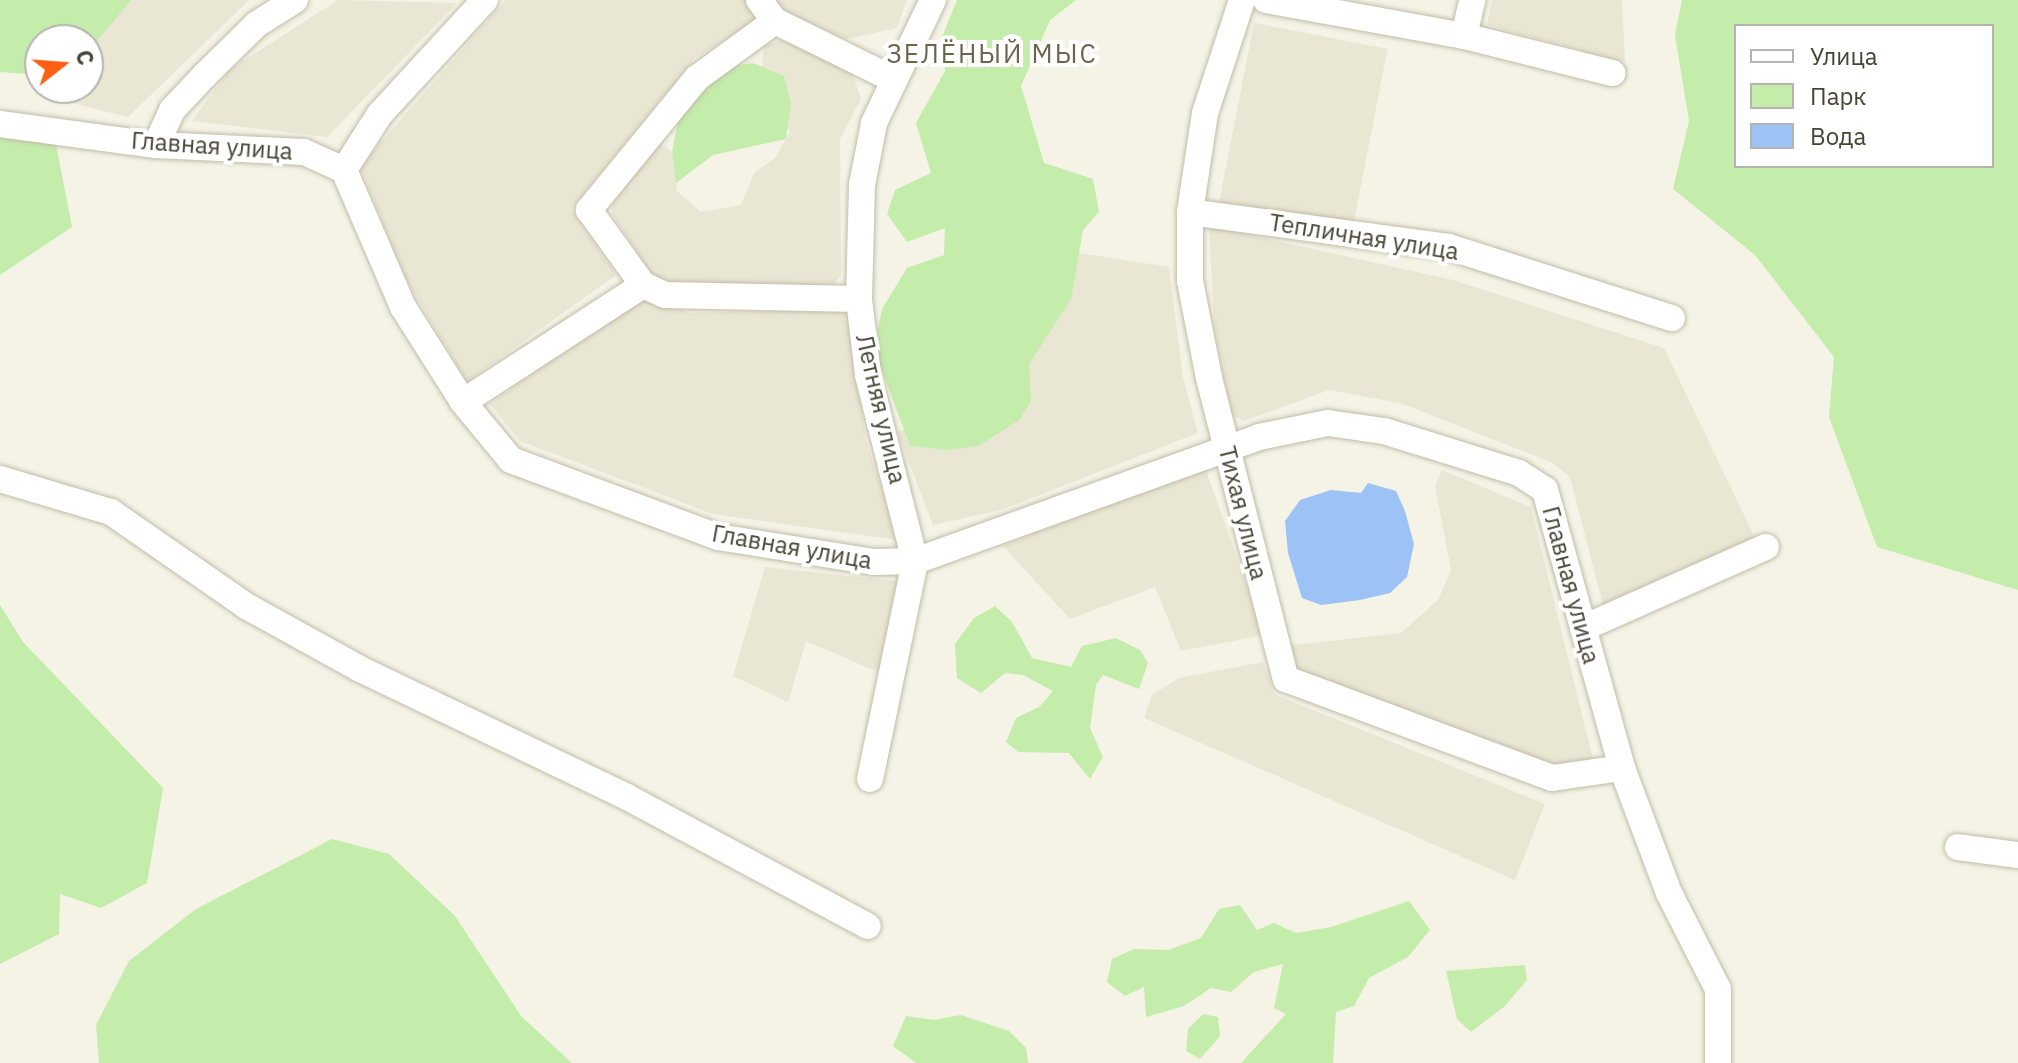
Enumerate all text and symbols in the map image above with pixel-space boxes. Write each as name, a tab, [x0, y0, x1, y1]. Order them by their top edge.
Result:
north arrow	[24, 24, 104, 104]
legend	[1734, 24, 1994, 168]
district label: ЗЕЛЁНЫЙ МЫС	[886, 38, 1098, 70]
text: Улица	[1810, 40, 1878, 72]
text: С	[70, 46, 101, 69]
text: Парк	[1810, 80, 1867, 112]
text: Вода	[1810, 120, 1866, 152]
street label: Главная улица	[130, 126, 294, 166]
street label: Тепличная улица	[1267, 208, 1461, 266]
street label: Летняя улица	[850, 331, 912, 487]
street label: Тихая улица	[1212, 443, 1274, 583]
street label: Главная улица	[1536, 503, 1606, 667]
street label: Главная улица	[710, 519, 874, 575]

